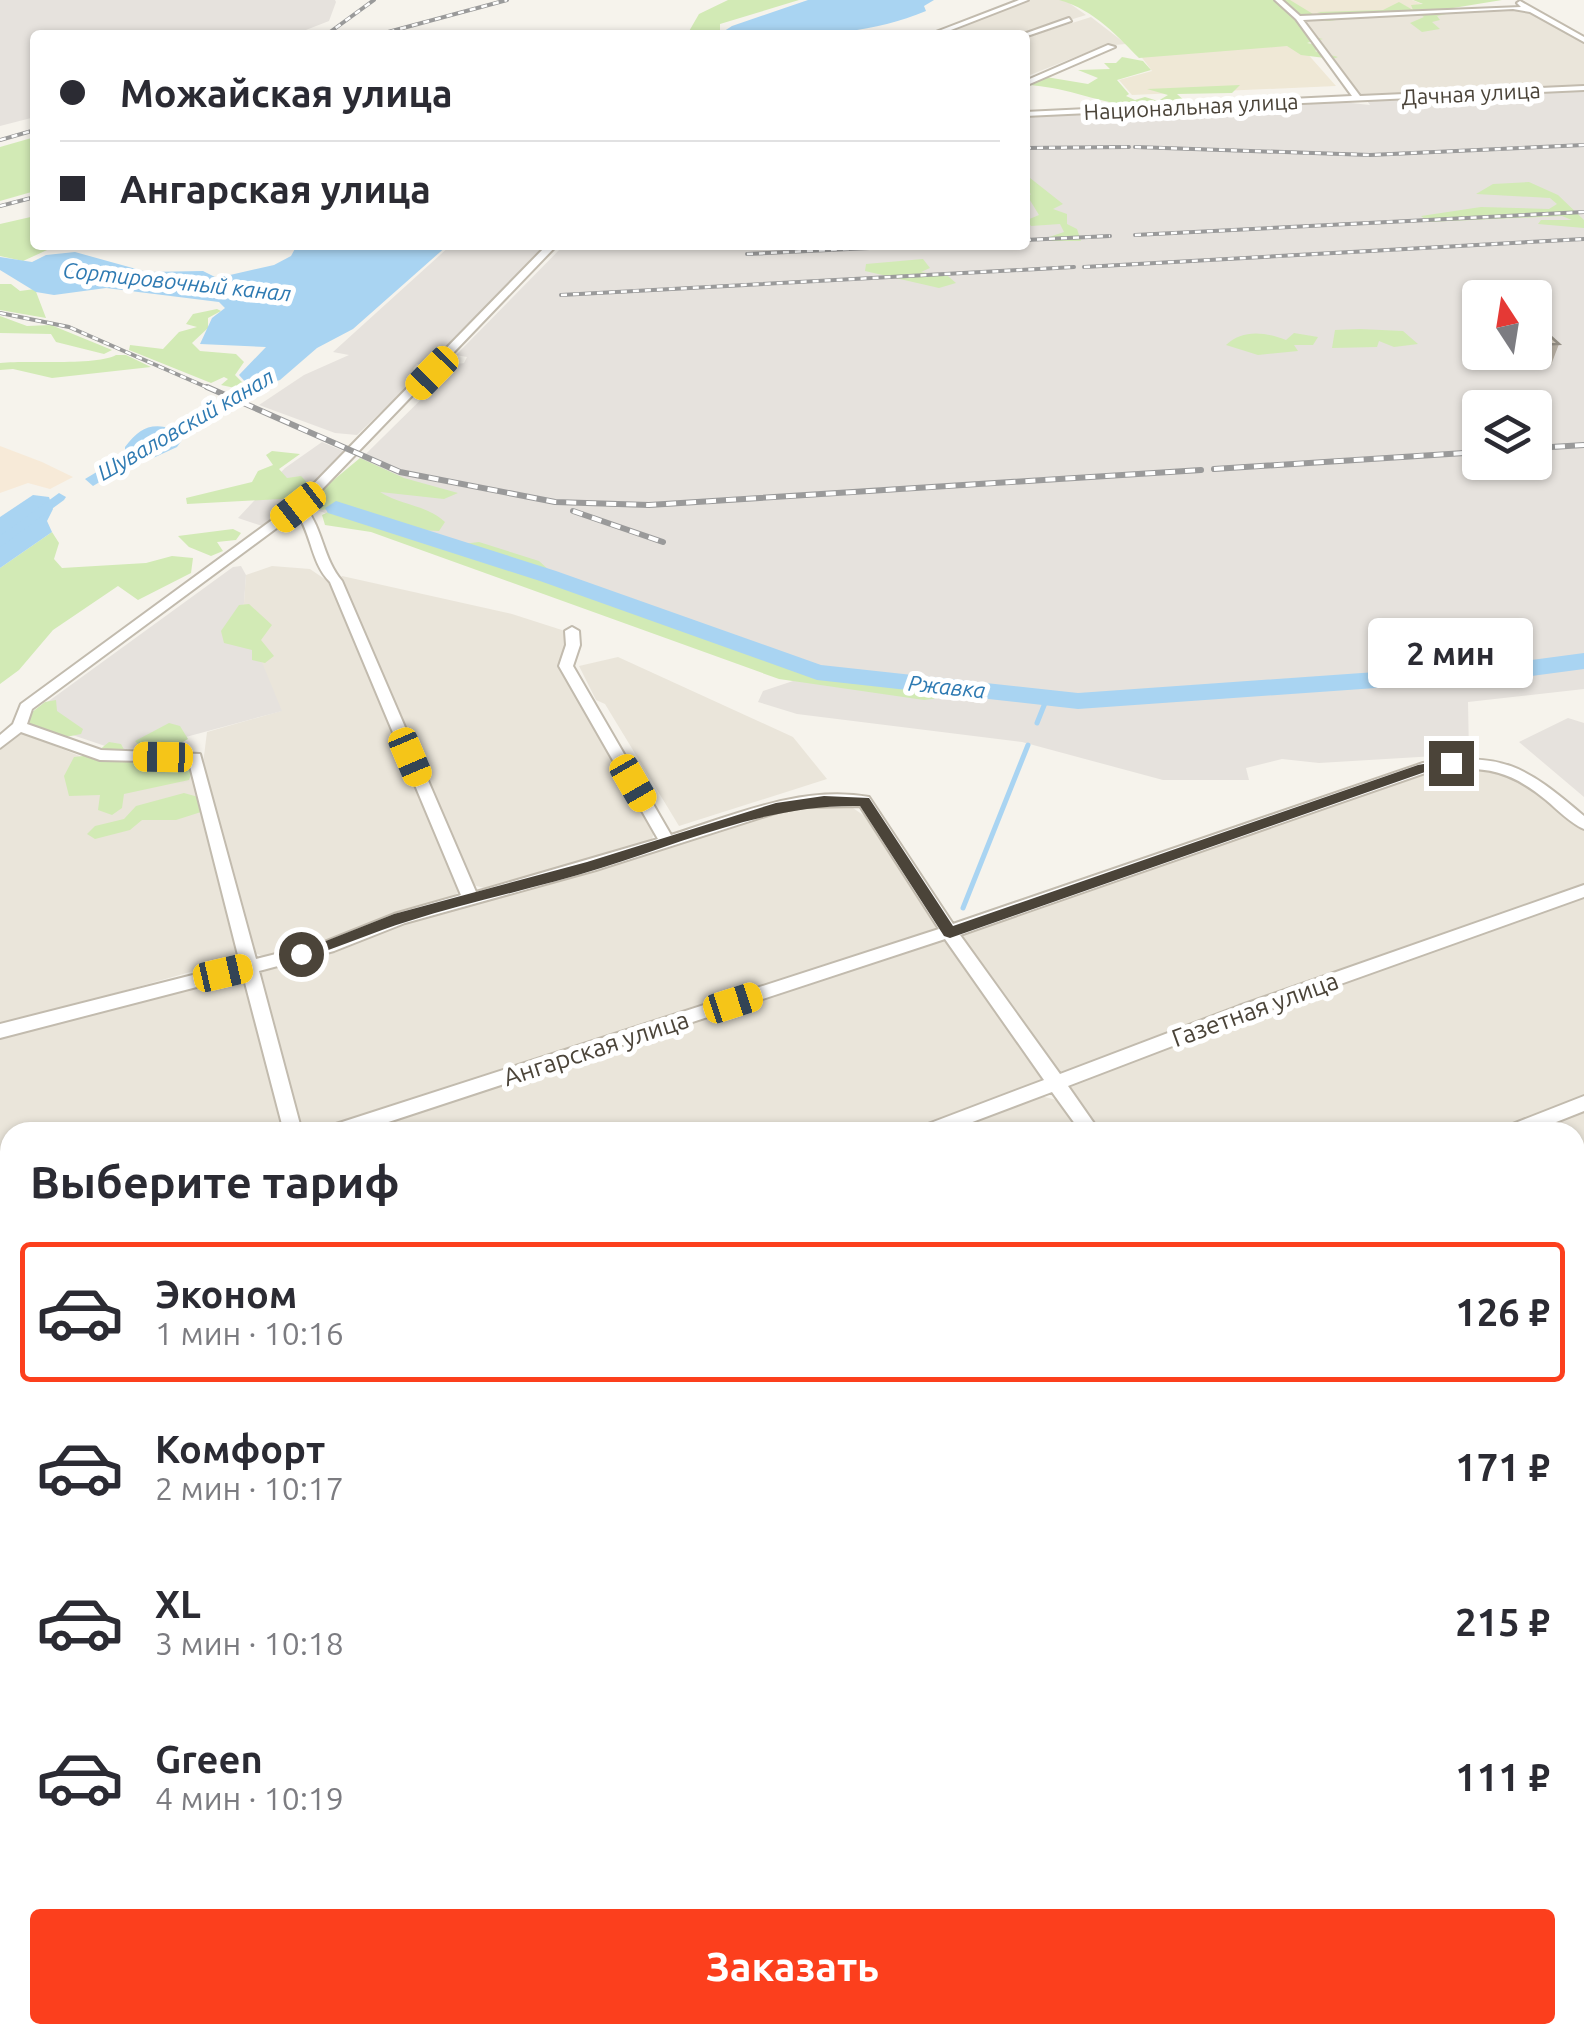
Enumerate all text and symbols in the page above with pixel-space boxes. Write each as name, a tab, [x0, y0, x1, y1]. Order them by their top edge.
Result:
text: Можайская улица	[120, 72, 453, 114]
street label: Дачная улица	[1401, 77, 1541, 109]
street label: Национальная улица	[1083, 88, 1299, 124]
text: Ангарская улица	[120, 168, 431, 210]
water label: Сортировочный канал	[62, 257, 292, 305]
north arrow	[1462, 280, 1552, 370]
map controls	[1462, 280, 1552, 480]
car	[400, 341, 464, 405]
water label: Шуваловский канал	[92, 363, 278, 485]
button: layers	[1462, 390, 1552, 480]
car	[265, 477, 331, 537]
callout: 2 мин	[1368, 618, 1534, 688]
text: 2 мин	[1406, 635, 1495, 671]
water label: Ржавка	[907, 670, 987, 702]
car	[384, 724, 436, 790]
car	[133, 741, 193, 773]
route end	[1429, 741, 1474, 786]
car	[605, 750, 661, 816]
route start	[279, 932, 324, 977]
car	[190, 952, 256, 994]
street label: Газетная улица	[1168, 966, 1342, 1052]
car	[700, 979, 766, 1027]
street label: Ангарская улица	[500, 1005, 692, 1091]
text: Выберите тариф	[30, 1156, 400, 1207]
icon: car	[35, 1267, 125, 1357]
text: Эконом	[155, 1273, 297, 1315]
text: 126 ₽	[1455, 1291, 1550, 1333]
text: 1 мин · 10:16	[155, 1315, 344, 1351]
icon: car	[35, 1422, 125, 1512]
text: Комфорт	[155, 1428, 325, 1470]
text: 171 ₽	[1455, 1446, 1550, 1488]
text: 2 мин · 10:17	[155, 1470, 344, 1506]
icon: car	[35, 1577, 125, 1667]
text: XL	[155, 1583, 201, 1625]
text: 215 ₽	[1455, 1601, 1550, 1643]
text: 3 мин · 10:18	[155, 1625, 344, 1661]
icon: car	[35, 1732, 125, 1822]
text: Green	[155, 1738, 263, 1780]
text: 111 ₽	[1455, 1756, 1550, 1798]
text: 4 мин · 10:19	[155, 1780, 344, 1816]
button: Заказать	[30, 1909, 1555, 2024]

